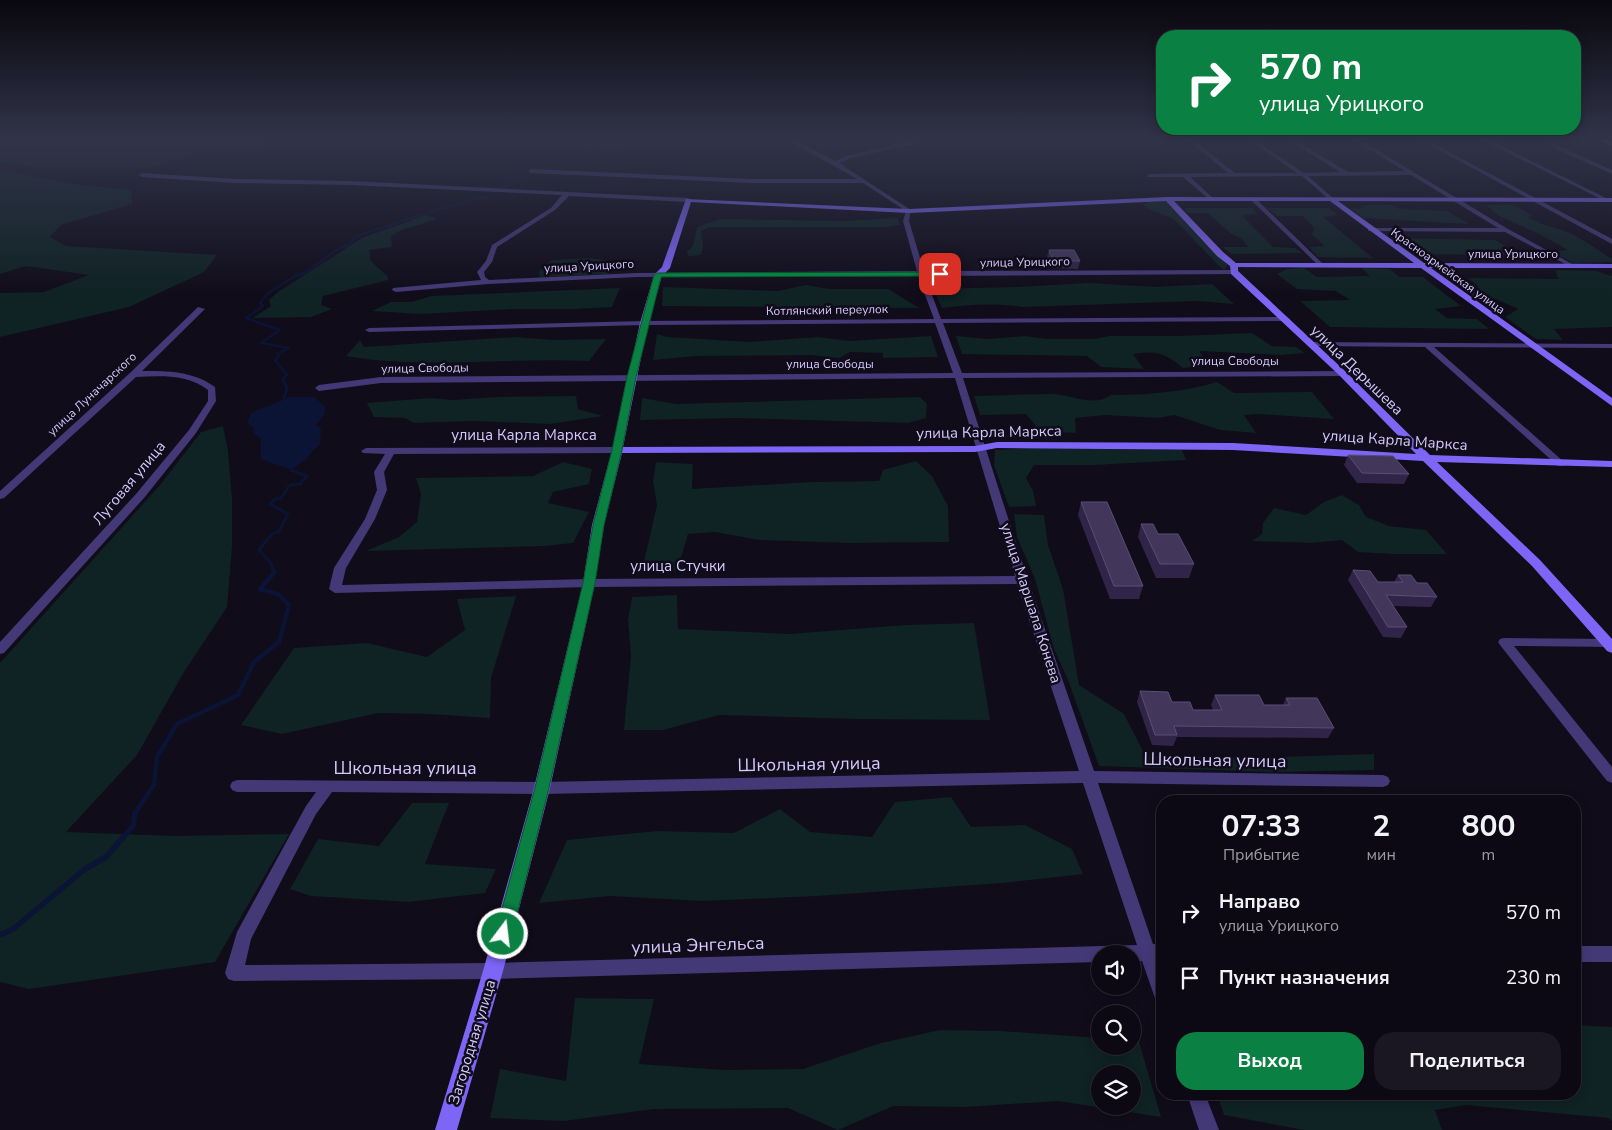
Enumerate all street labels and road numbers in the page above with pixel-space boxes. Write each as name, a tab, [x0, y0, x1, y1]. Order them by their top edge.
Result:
street label: Красноармейская улица	[1388, 224, 1508, 318]
street label: улица Урицкого	[1468, 246, 1558, 262]
street label: улица Урицкого	[980, 253, 1070, 271]
street label: улица Урицкого	[544, 256, 635, 276]
street label: Котлянский переулок	[766, 301, 889, 319]
street label: улица Дерышева	[1306, 321, 1408, 419]
street label: улица Луначарского	[44, 348, 140, 439]
street label: улица Свободы	[1191, 353, 1279, 369]
street label: улица Свободы	[786, 356, 874, 372]
street label: улица Свободы	[381, 359, 469, 377]
street label: улица Карла Маркса	[916, 421, 1062, 443]
street label: улица Карла Маркса	[451, 425, 597, 445]
street label: улица Карла Маркса	[1322, 425, 1468, 455]
street label: Луговая улица	[88, 437, 170, 529]
street label: улица Маршала Конева	[996, 520, 1066, 686]
street label: улица Стучки	[630, 556, 726, 576]
street label: Школьная улица	[1143, 747, 1287, 773]
street label: Школьная улица	[737, 751, 881, 777]
street label: Школьная улица	[333, 756, 477, 780]
street label: улица Энгельса	[631, 931, 765, 959]
street label: Загородная улица	[443, 977, 501, 1107]

